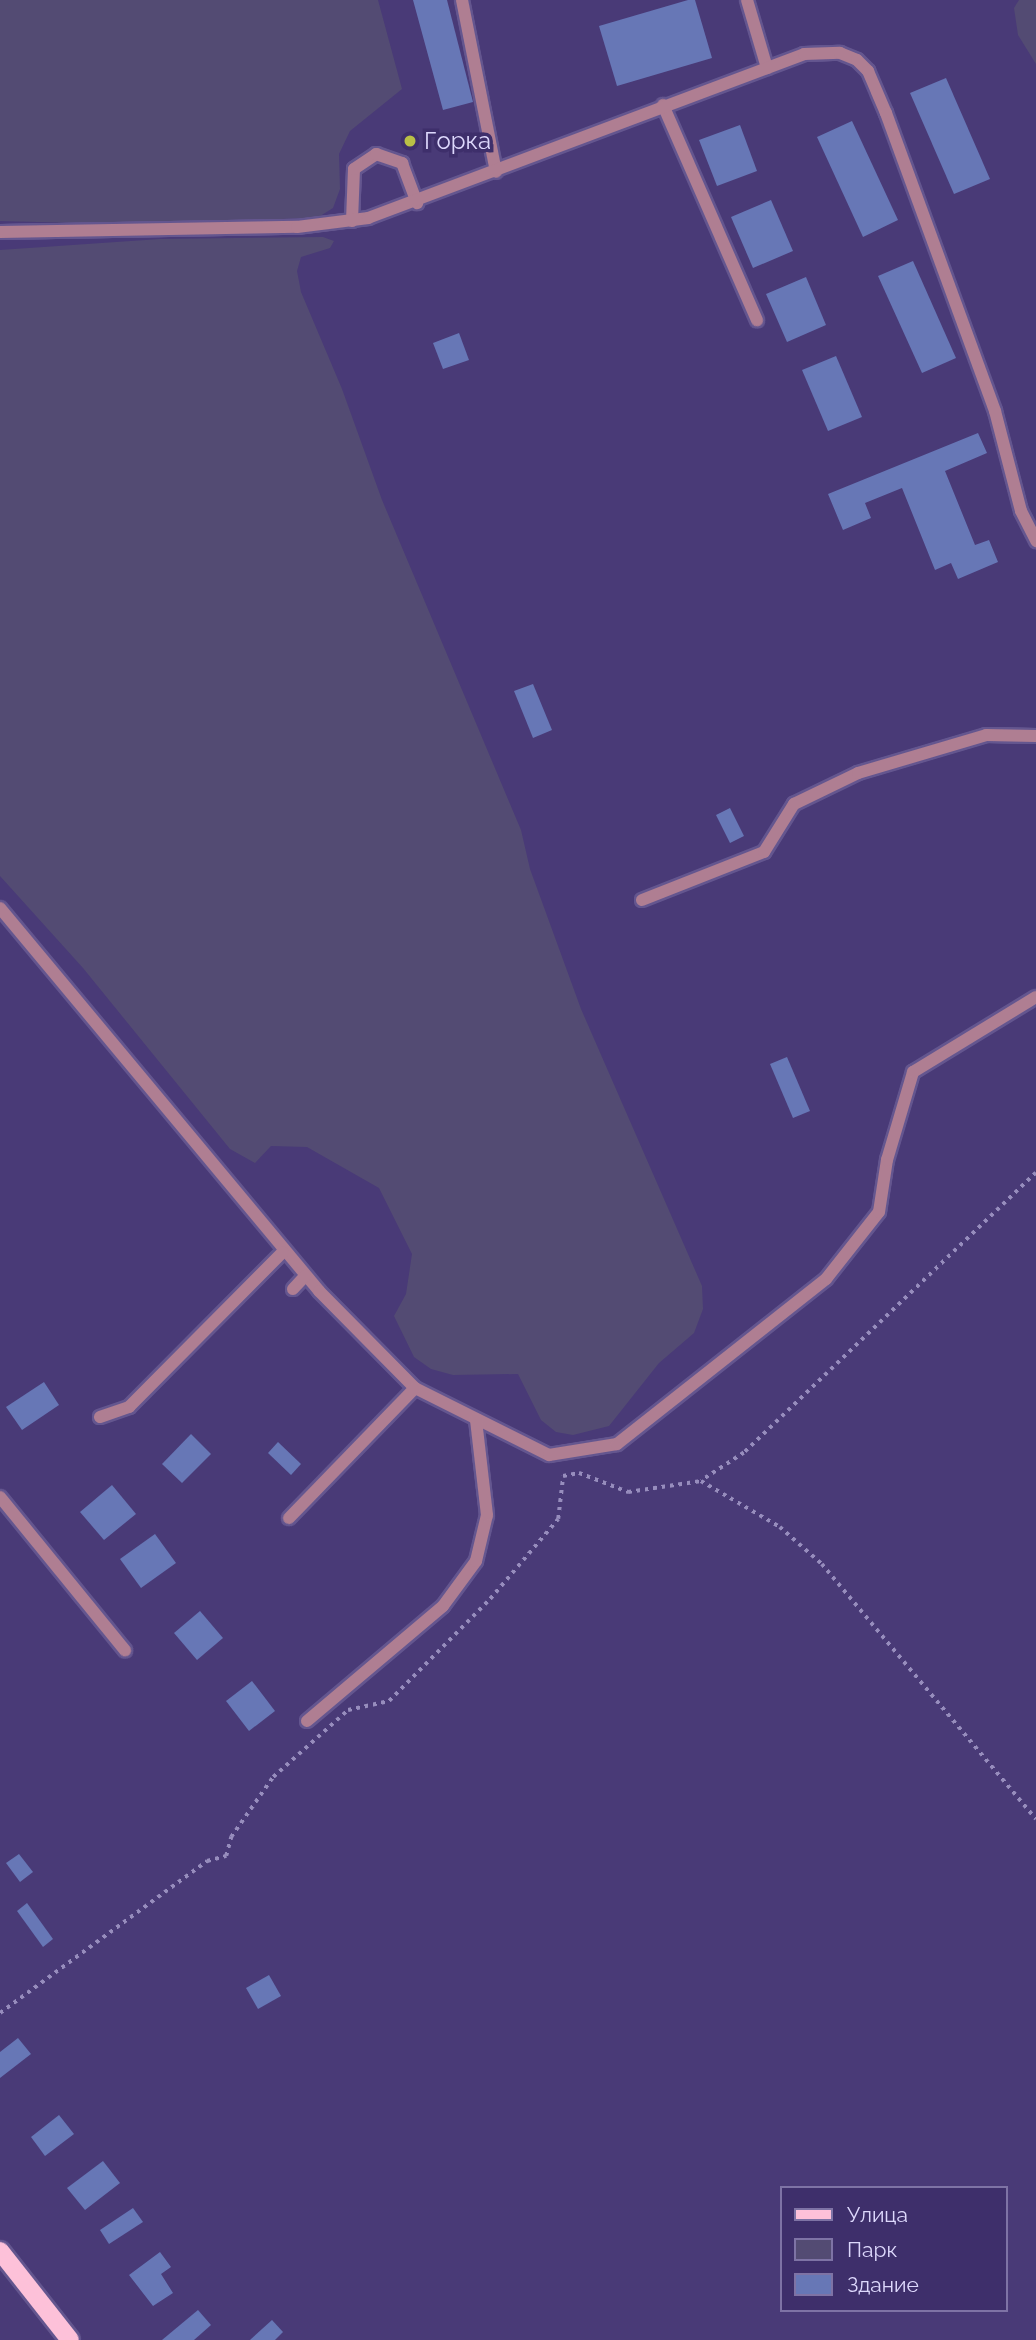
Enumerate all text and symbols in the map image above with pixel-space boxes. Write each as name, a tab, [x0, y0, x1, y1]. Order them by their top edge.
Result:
place label: Горка	[424, 127, 491, 155]
marker: Горка	[402, 133, 418, 149]
legend	[780, 2186, 1008, 2312]
text: Улица	[847, 2202, 908, 2227]
text: Парк	[847, 2237, 897, 2262]
text: Здание	[847, 2272, 919, 2297]

